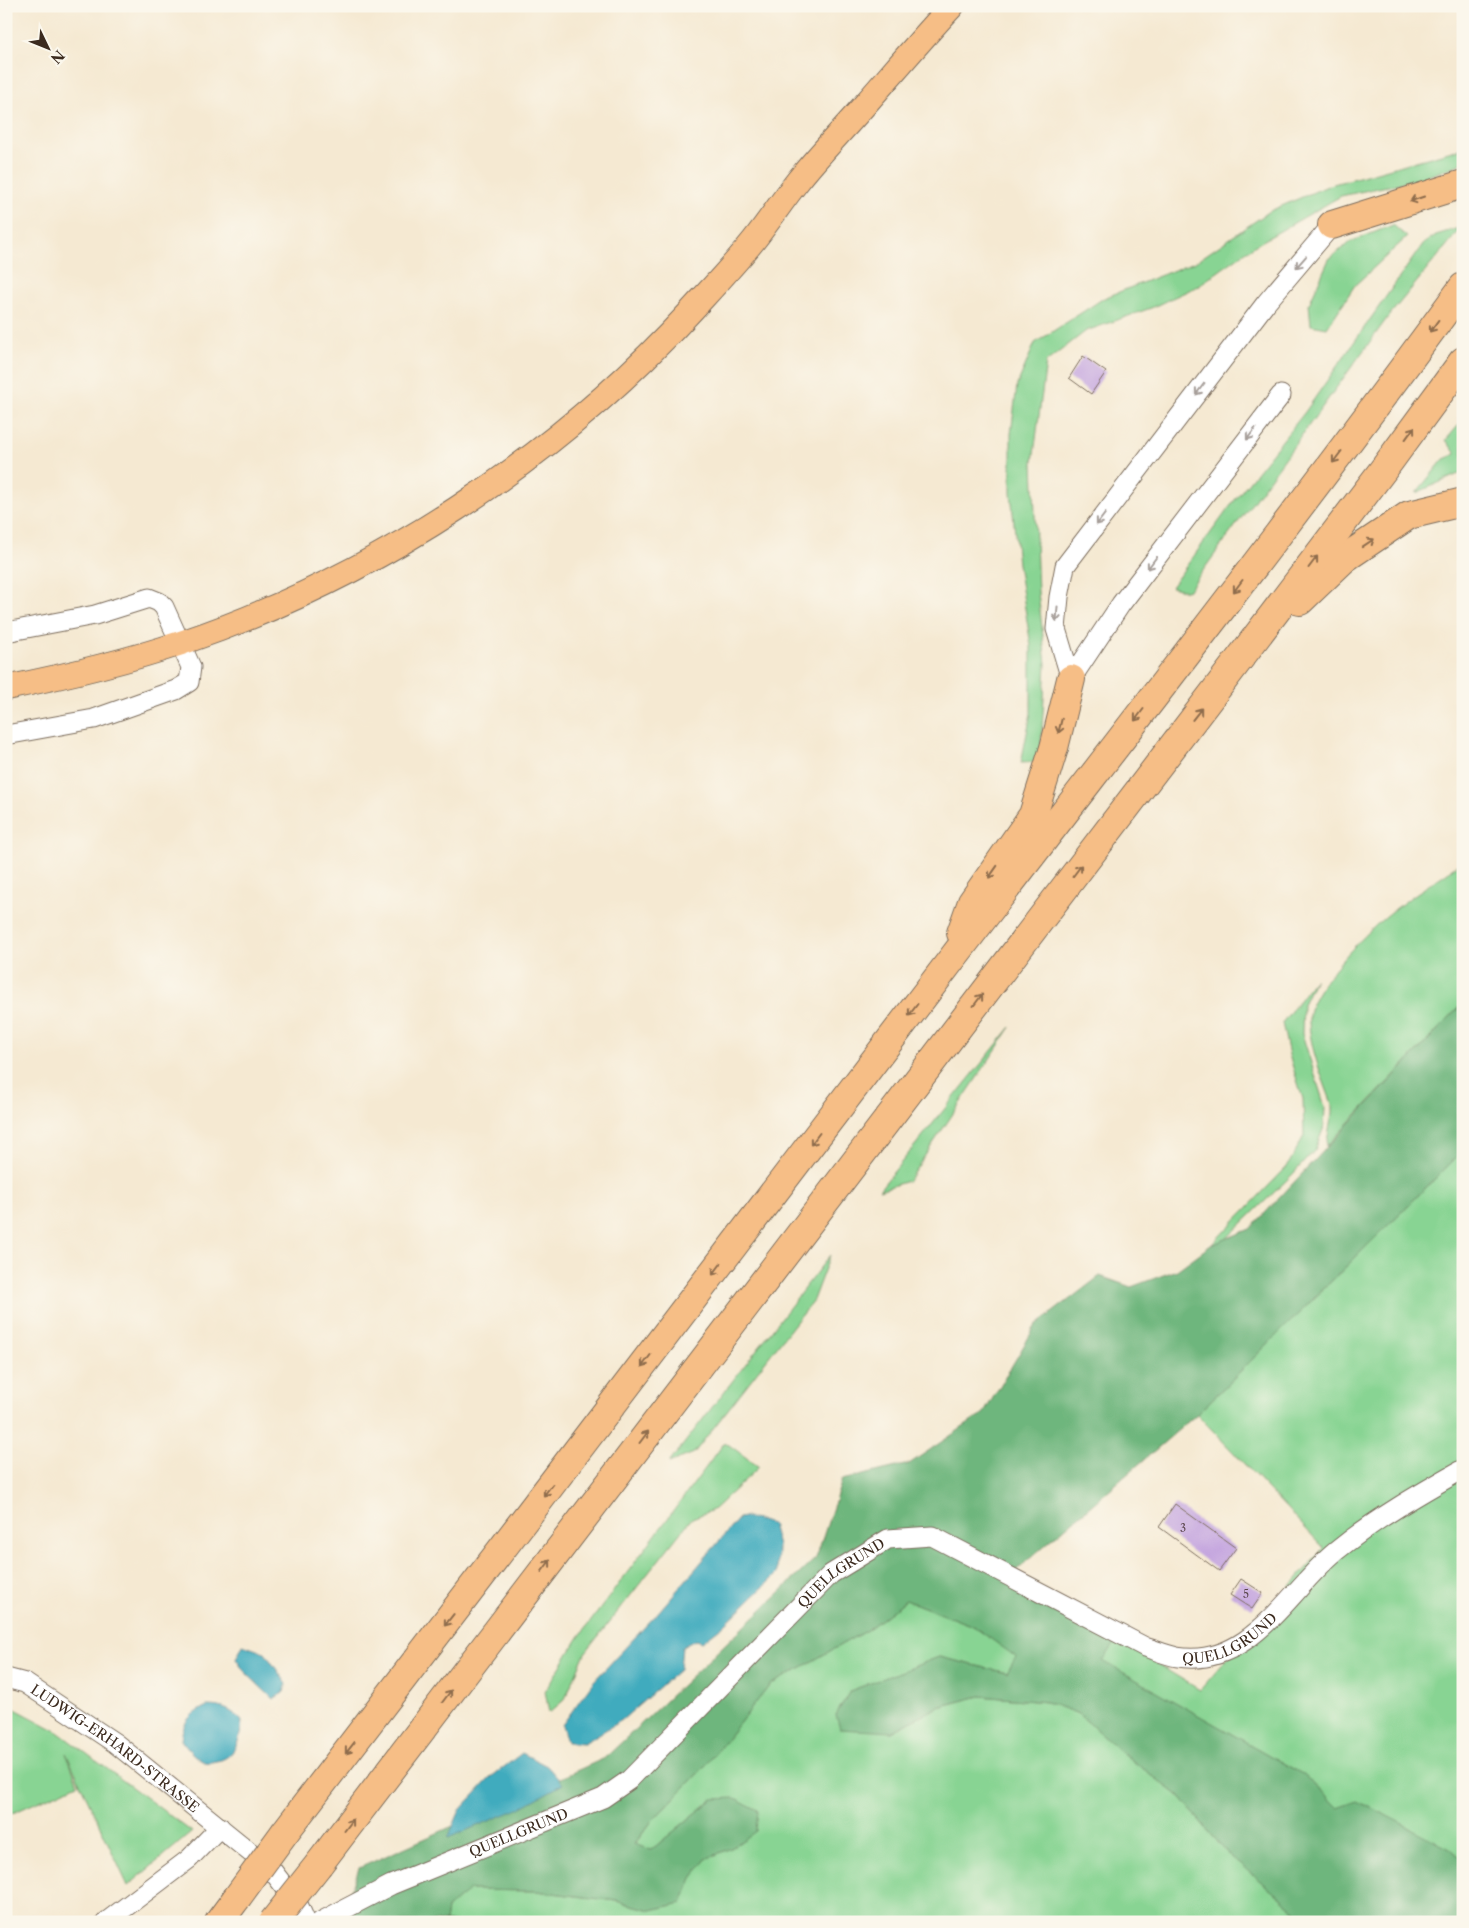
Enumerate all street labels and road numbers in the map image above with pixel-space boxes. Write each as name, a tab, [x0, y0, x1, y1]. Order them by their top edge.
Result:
street label: QUELLGRUND	[794, 1534, 888, 1612]
street label: QUELLGRUND	[1182, 1609, 1281, 1667]
street label: LUDWIG-ERHARD-STRASSE	[27, 1680, 203, 1816]
street label: QUELLGRUND	[466, 1804, 571, 1861]

